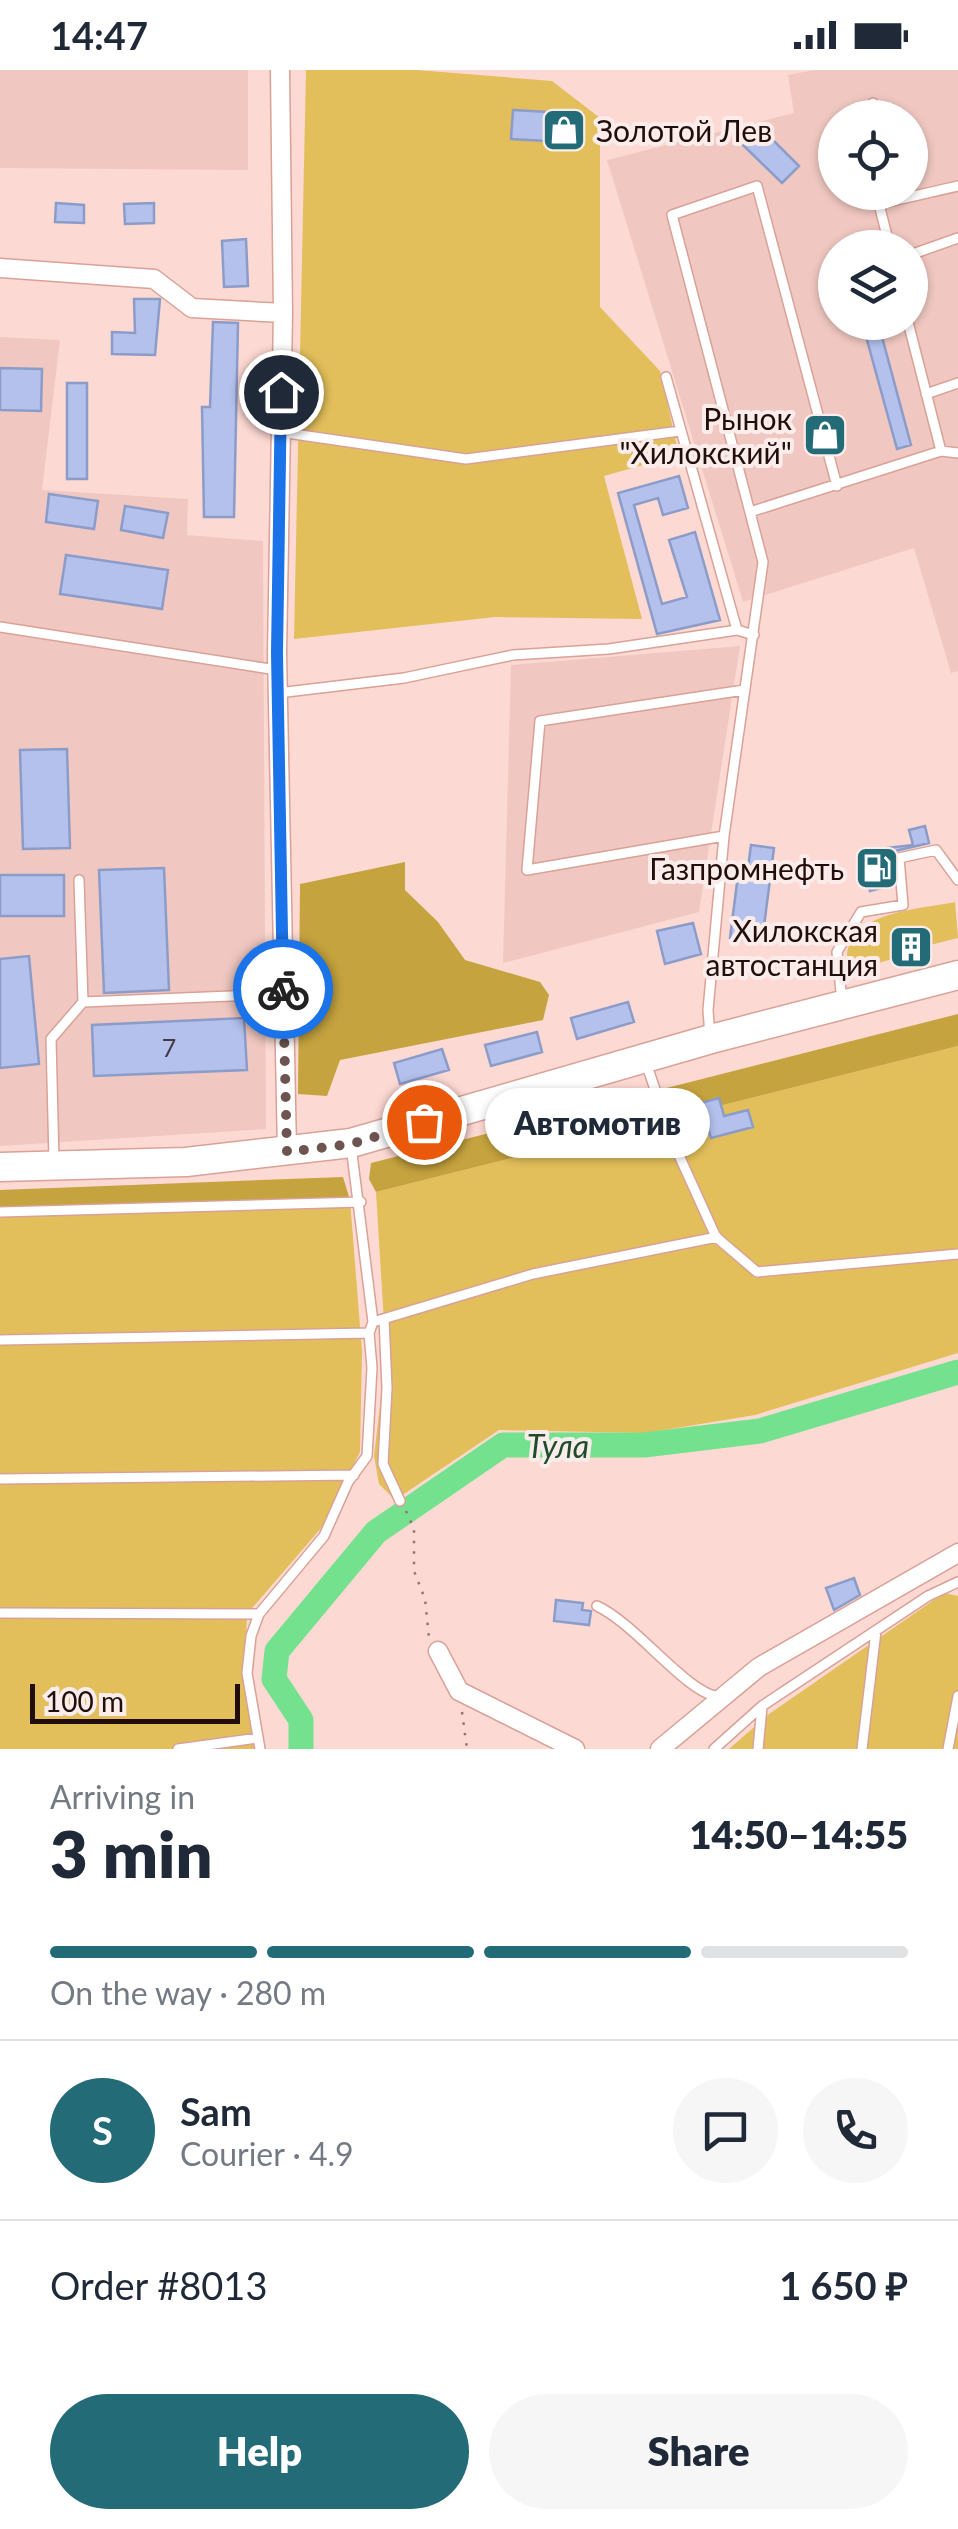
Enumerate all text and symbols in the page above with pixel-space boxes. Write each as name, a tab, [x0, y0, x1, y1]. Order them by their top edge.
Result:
text: 14:47	[50, 12, 148, 58]
map controls	[818, 100, 928, 340]
button: locate	[818, 100, 928, 210]
shop icon: Золотой Лев	[541, 107, 587, 153]
place label: Золотой Лев	[596, 112, 772, 148]
button: layers	[818, 230, 928, 340]
pin	[239, 350, 324, 435]
icon: home	[254, 365, 309, 420]
place label: Рынок "Хилокский"	[619, 400, 792, 470]
shop icon: Рынок "Хилокский"	[802, 412, 848, 458]
fuel station icon: Газпромнефть	[854, 845, 900, 891]
place label: Газпромнефть	[649, 850, 844, 886]
place label: Хилокская автостанция	[706, 912, 878, 982]
building icon: Хилокская автостанция	[888, 924, 934, 970]
courier	[233, 939, 333, 1039]
icon: bike	[256, 962, 311, 1017]
house number: 7	[162, 1032, 176, 1062]
pin	[382, 1080, 467, 1165]
callout: Автомотив	[484, 1087, 709, 1157]
icon: bag	[397, 1095, 452, 1150]
text: Автомотив	[514, 1103, 681, 1142]
water label: Тула	[527, 1426, 589, 1465]
scale bar	[30, 1679, 240, 1724]
text: 100 m	[45, 1684, 124, 1718]
text: Arriving in	[50, 1777, 195, 1816]
text: 14:50–14:55	[689, 1811, 908, 1857]
text: 3 min	[50, 1814, 212, 1892]
text: On the way · 280 m	[50, 1973, 326, 2012]
button: chat	[673, 2078, 778, 2183]
button: phone	[803, 2078, 908, 2183]
text: Sam	[180, 2088, 252, 2134]
text: S	[92, 2107, 113, 2153]
text: Courier · 4.9	[180, 2134, 354, 2173]
text: Order #8013	[50, 2262, 267, 2308]
text: 1 650 ₽	[779, 2262, 908, 2308]
button: Help	[50, 2394, 469, 2509]
button: Share	[489, 2394, 908, 2509]

